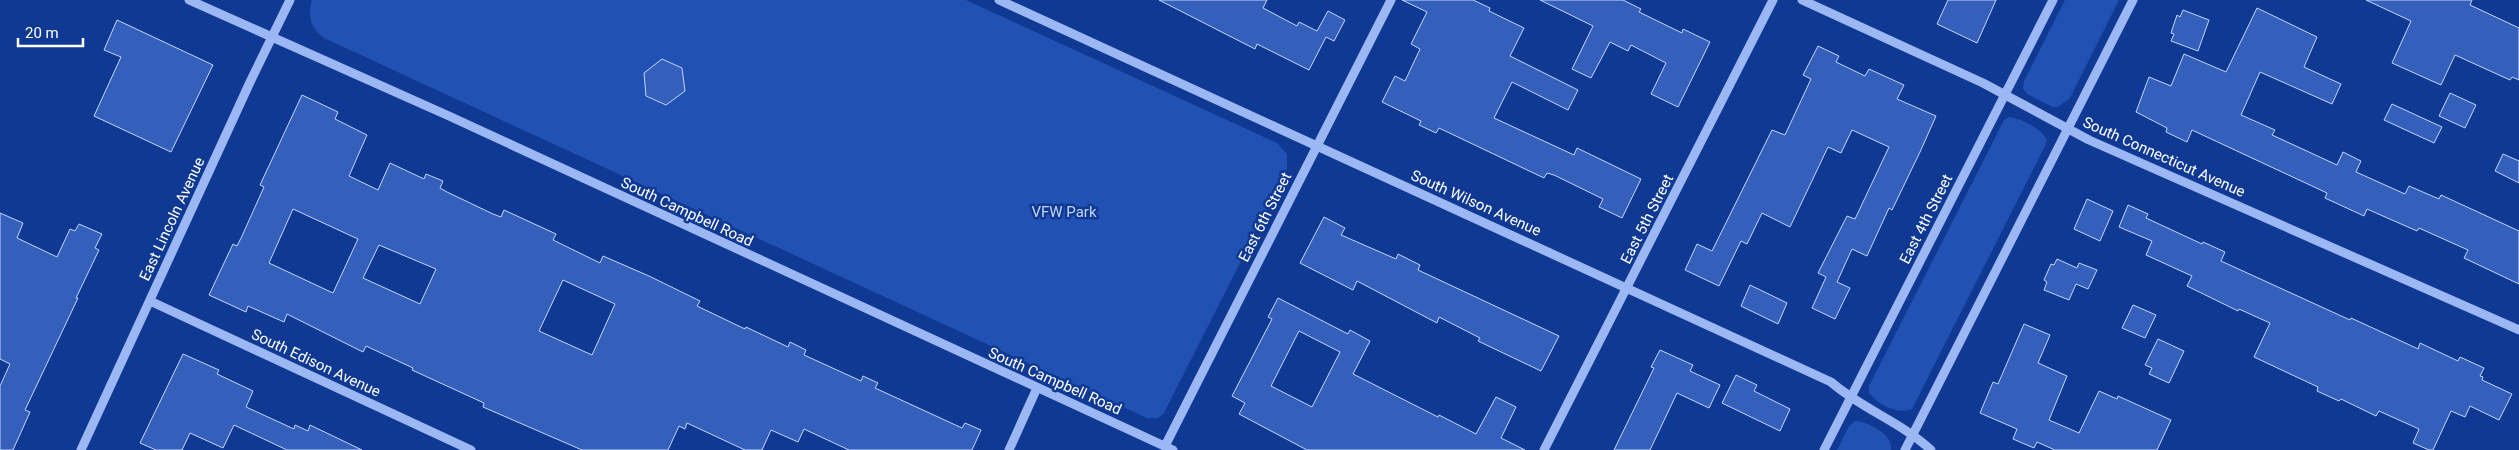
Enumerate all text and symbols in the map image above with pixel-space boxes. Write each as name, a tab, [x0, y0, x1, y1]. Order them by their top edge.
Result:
scale bar	[18, 15, 82, 47]
text: 20 m	[25, 24, 59, 42]
street label: South Connecticut Avenue	[2080, 113, 2248, 201]
street label: East Lincoln Avenue	[135, 154, 209, 284]
street label: South Wilson Avenue	[1408, 166, 1544, 240]
street label: East 6th Street	[1235, 169, 1295, 265]
street label: East 5th Street	[1617, 171, 1677, 267]
street label: East 4th Street	[1896, 171, 1956, 267]
street label: South Campbell Road	[618, 173, 756, 251]
park label: VFW Park	[1031, 203, 1097, 221]
street label: South Edison Avenue	[249, 325, 383, 401]
street label: South Campbell Road	[986, 344, 1124, 418]

